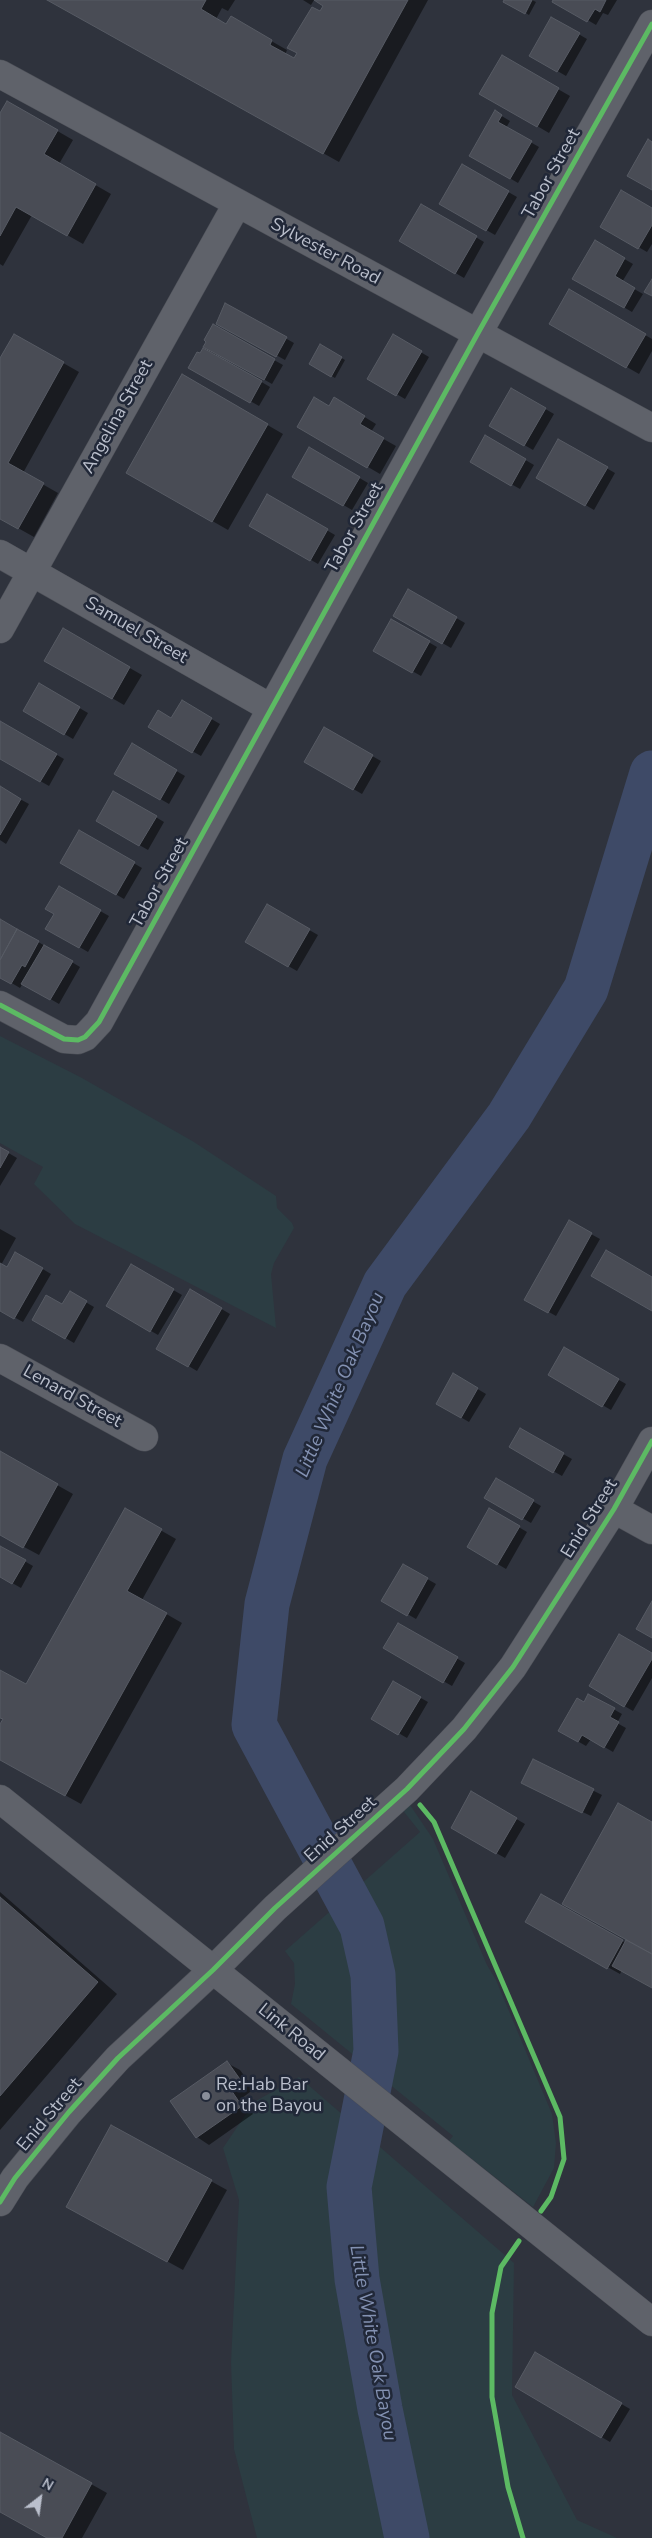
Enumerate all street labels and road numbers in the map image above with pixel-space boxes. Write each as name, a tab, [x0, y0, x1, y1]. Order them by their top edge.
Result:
street label: Tabor Street	[518, 125, 586, 223]
street label: Sylvester Road	[266, 214, 384, 290]
street label: Angelina Street	[78, 356, 158, 478]
street label: Tabor Street	[321, 479, 389, 577]
street label: Samuel Street	[81, 593, 191, 669]
street label: Tabor Street	[126, 834, 194, 932]
street label: Lenard Street	[19, 1361, 125, 1433]
street label: Enid Street	[557, 1475, 623, 1563]
street label: Enid Street	[301, 1792, 381, 1868]
street label: Link Road	[253, 2000, 329, 2066]
street label: Enid Street	[13, 2074, 87, 2156]

